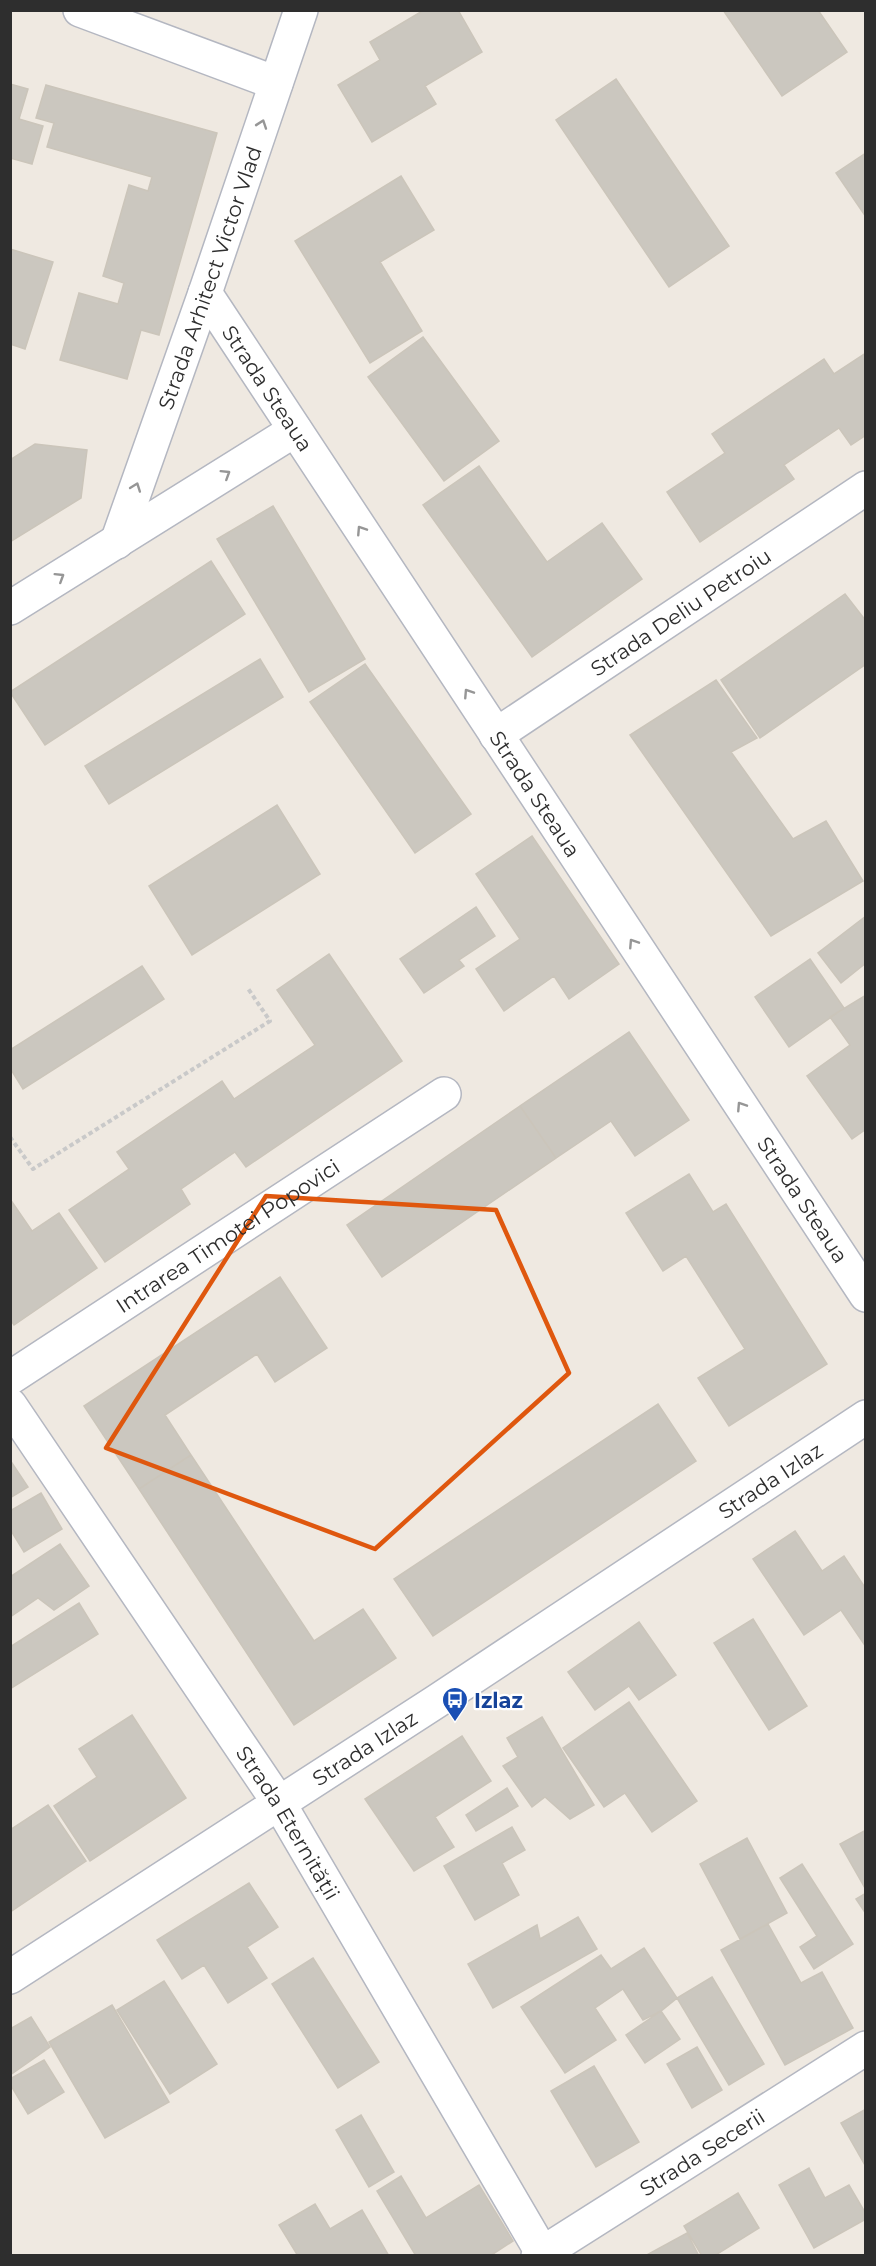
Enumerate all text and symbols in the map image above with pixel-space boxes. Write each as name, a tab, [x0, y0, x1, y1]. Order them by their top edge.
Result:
one-way arrow	[255, 119, 267, 130]
street label: Strada Arhitect Victor Vlad	[152, 143, 266, 413]
street label: Strada Steaua	[217, 320, 318, 456]
one-way arrow	[219, 470, 230, 481]
one-way arrow	[129, 482, 142, 493]
one-way arrow	[357, 526, 368, 537]
street label: Strada Deliu Petroiu	[586, 543, 776, 681]
one-way arrow	[54, 573, 64, 585]
one-way arrow	[464, 689, 475, 700]
street label: Strada Steaua	[485, 726, 586, 862]
one-way arrow	[630, 939, 641, 950]
one-way arrow	[737, 1102, 748, 1113]
street label: Strada Steaua	[752, 1132, 854, 1267]
street label: Intrarea Timotei Popovici	[111, 1153, 344, 1318]
street label: Strada Izlaz	[713, 1437, 827, 1524]
bus stop icon: Izlaz	[440, 1685, 470, 1723]
place label: Izlaz	[474, 1688, 523, 1713]
street label: Strada Izlaz	[307, 1705, 421, 1791]
street label: Strada Eternității	[231, 1741, 345, 1904]
street label: Strada Secerii	[635, 2103, 769, 2201]

